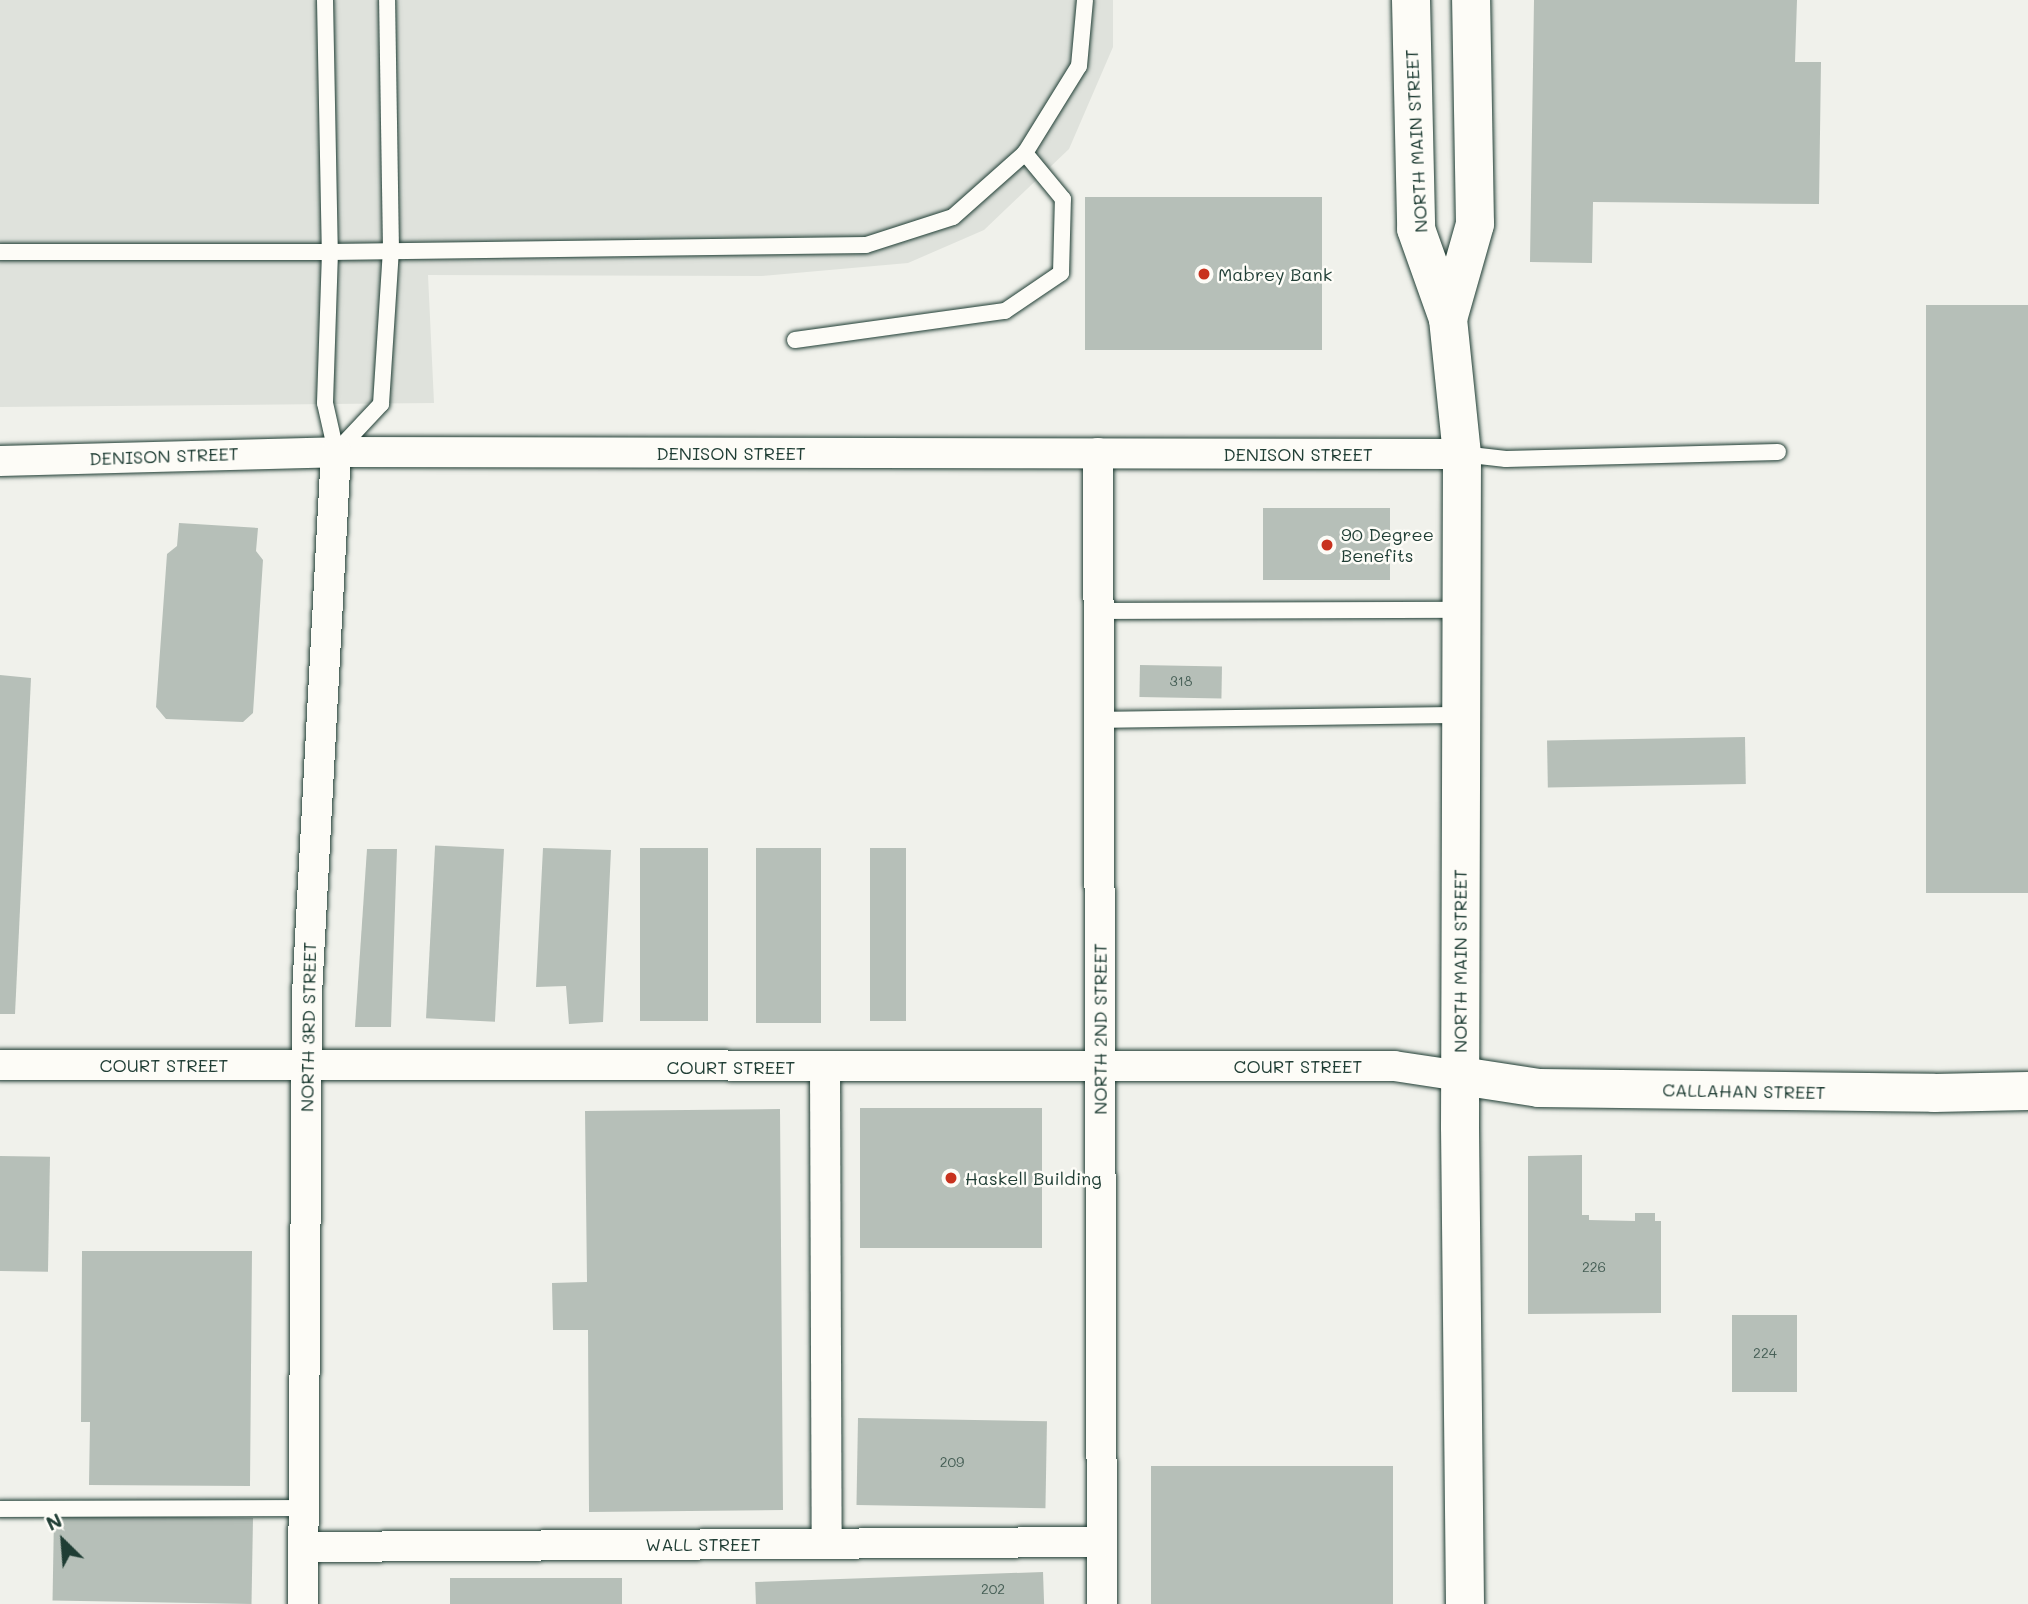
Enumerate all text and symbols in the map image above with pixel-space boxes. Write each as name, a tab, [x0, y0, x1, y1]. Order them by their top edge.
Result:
street label: NORTH MAIN STREET	[1400, 49, 1432, 233]
place label: Mabrey Bank	[1218, 263, 1332, 285]
marker: Mabrey Bank	[1196, 266, 1212, 282]
street label: DENISON STREET	[656, 442, 806, 464]
street label: DENISON STREET	[89, 443, 239, 469]
street label: DENISON STREET	[1223, 443, 1373, 465]
place label: 90 Degree Benefits	[1341, 524, 1434, 566]
marker: 90 Degree Benefits	[1319, 537, 1335, 553]
house number: 318	[1170, 673, 1192, 689]
street label: NORTH MAIN STREET	[1449, 869, 1471, 1053]
street label: NORTH 3RD STREET	[296, 942, 320, 1112]
street label: NORTH 2ND STREET	[1089, 943, 1111, 1115]
street label: COURT STREET	[100, 1054, 228, 1076]
street label: COURT STREET	[1234, 1055, 1362, 1077]
street label: COURT STREET	[667, 1056, 795, 1078]
street label: CALLAHAN STREET	[1662, 1079, 1826, 1103]
place label: Haskell Building	[965, 1167, 1102, 1189]
marker: Haskell Building	[943, 1170, 959, 1186]
house number: 226	[1582, 1259, 1606, 1275]
house number: 224	[1753, 1345, 1777, 1361]
house number: 209	[940, 1454, 964, 1470]
north arrow	[28, 1506, 98, 1576]
text: N	[42, 1507, 66, 1536]
street label: WALL STREET	[645, 1533, 761, 1555]
house number: 202	[981, 1581, 1005, 1597]

